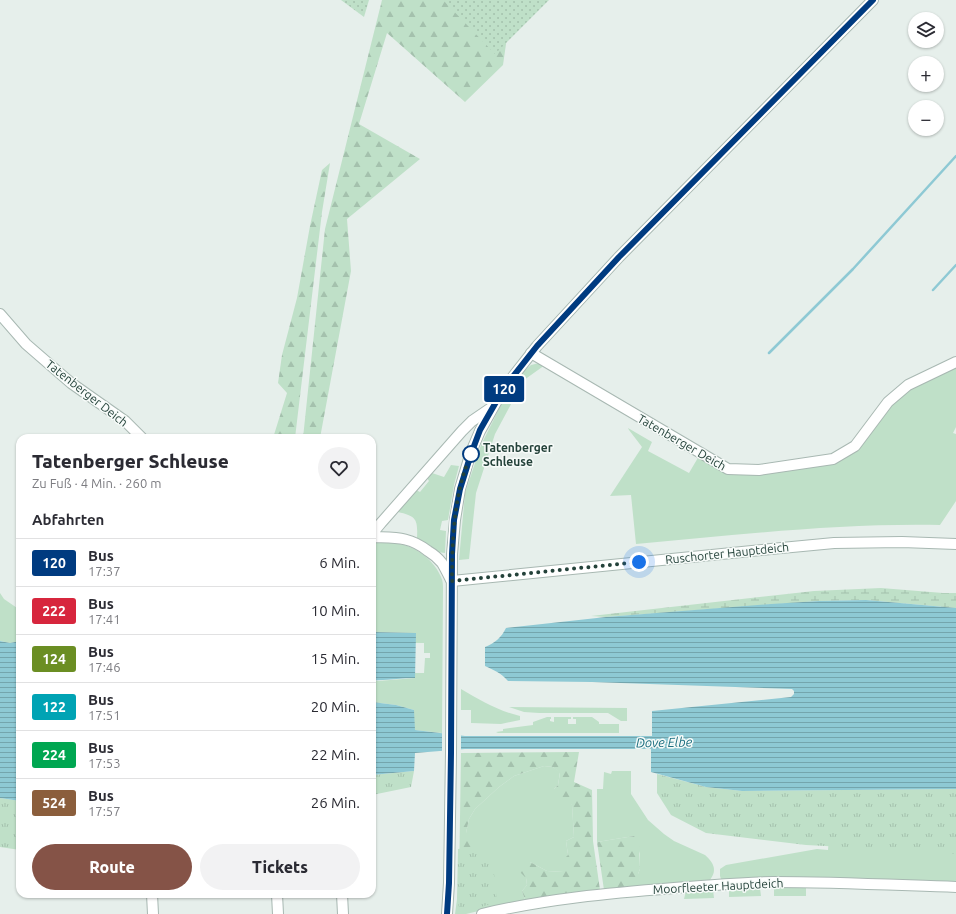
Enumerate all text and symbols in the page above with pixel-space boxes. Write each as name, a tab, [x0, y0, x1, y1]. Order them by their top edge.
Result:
map controls	[908, 12, 944, 136]
button: layers	[908, 12, 944, 48]
button: +	[908, 56, 944, 92]
button: −	[908, 100, 944, 136]
street label: Tatenberger Deich	[44, 357, 130, 429]
line badge: 120	[481, 376, 527, 402]
text: 120	[492, 381, 516, 397]
street label: Tatenberger Deich	[635, 411, 729, 473]
place label: Tatenberger Schleuse	[483, 441, 553, 468]
marker: Tatenberger Schleuse	[462, 445, 480, 463]
button: heart	[318, 447, 360, 489]
text: Tatenberger Schleuse	[32, 450, 229, 472]
text: Zu Fuß · 4 Min. · 260 m	[32, 476, 161, 490]
text: Abfahrten	[32, 511, 104, 528]
street label: Ruschorter Hauptdeich	[665, 540, 789, 566]
text: Bus	[88, 547, 114, 564]
your location	[629, 552, 649, 572]
text: 6 Min.	[319, 554, 360, 571]
text: 120	[42, 555, 66, 571]
text: 17:37	[88, 564, 121, 578]
text: Bus	[88, 595, 114, 612]
text: 10 Min.	[311, 602, 360, 619]
text: 222	[42, 603, 66, 619]
text: 17:41	[88, 612, 121, 626]
text: Bus	[88, 643, 114, 660]
text: 15 Min.	[311, 650, 360, 667]
text: 124	[42, 651, 66, 667]
text: 17:46	[88, 660, 121, 674]
text: Bus	[88, 691, 114, 708]
text: 20 Min.	[311, 698, 360, 715]
text: 122	[42, 699, 66, 715]
text: 17:51	[88, 708, 121, 722]
water label: Dove Elbe	[636, 735, 693, 749]
text: Bus	[88, 739, 114, 756]
text: 22 Min.	[311, 746, 360, 763]
text: 224	[42, 747, 66, 763]
text: 17:53	[88, 756, 121, 770]
text: Bus	[88, 787, 114, 804]
text: 26 Min.	[311, 794, 360, 811]
text: 524	[42, 795, 66, 811]
text: 17:57	[88, 804, 121, 818]
button: Route	[32, 844, 192, 890]
button: Tickets	[200, 844, 360, 890]
street label: Moorfleeter Hauptdeich	[652, 876, 784, 896]

